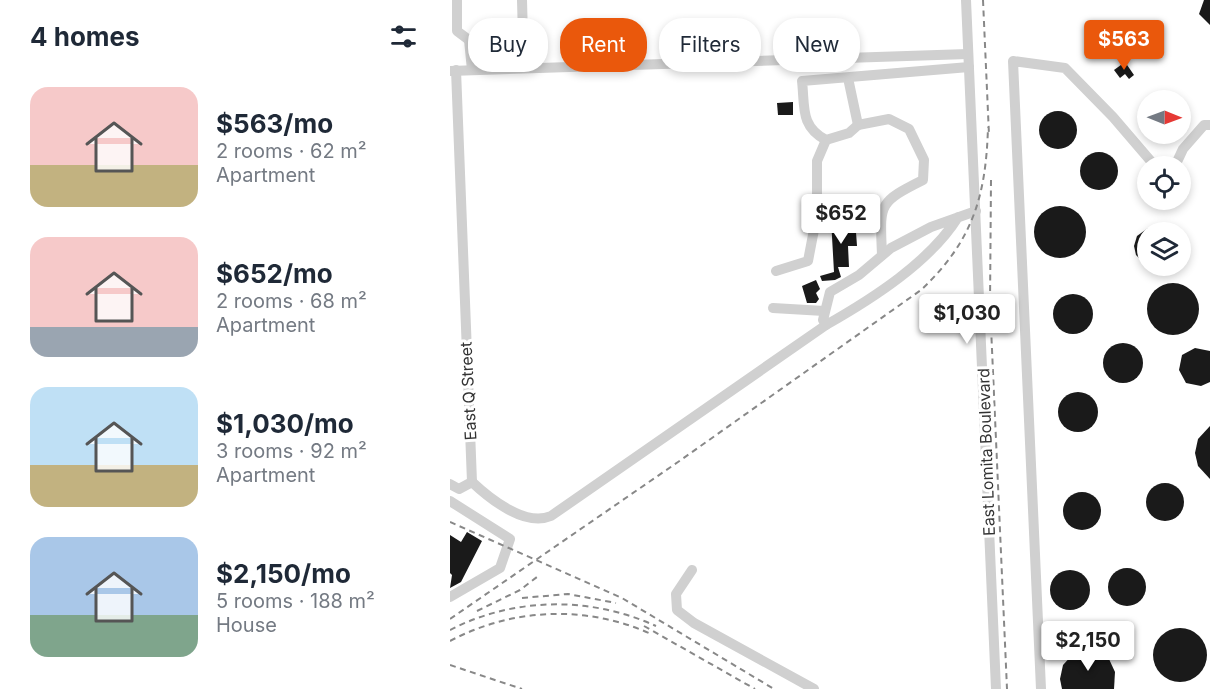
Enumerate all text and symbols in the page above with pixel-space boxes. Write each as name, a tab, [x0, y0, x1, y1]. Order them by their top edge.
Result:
chip: Buy	[468, 18, 548, 72]
chip: Rent	[560, 18, 647, 72]
chip: Filters	[659, 18, 761, 72]
chip: New	[773, 18, 860, 72]
icon: filters	[387, 20, 420, 53]
pin: $563	[1088, 20, 1160, 71]
text: 4 homes	[30, 21, 140, 52]
text: $563	[1098, 27, 1150, 51]
north arrow	[1137, 90, 1191, 144]
map controls	[1137, 90, 1191, 276]
text: $563/mo	[216, 108, 333, 139]
icon: home	[78, 111, 150, 183]
text: 2 rooms · 62 m²	[216, 139, 367, 163]
button: locate	[1137, 156, 1191, 210]
text: Apartment	[216, 163, 315, 187]
pin: $652	[805, 194, 877, 245]
text: $652	[815, 201, 867, 225]
button: layers	[1137, 222, 1191, 276]
text: $652/mo	[216, 258, 333, 289]
icon: home	[78, 261, 150, 333]
text: 2 rooms · 68 m²	[216, 289, 367, 313]
pin: $1,030	[918, 294, 1016, 345]
text: $1,030	[933, 301, 1001, 325]
text: Apartment	[216, 313, 315, 337]
street label: East Q Street	[455, 341, 481, 441]
street label: East Lomita Boulevard	[973, 368, 999, 536]
text: $1,030/mo	[216, 408, 354, 439]
icon: home	[78, 411, 150, 483]
text: 3 rooms · 92 m²	[216, 439, 367, 463]
text: Apartment	[216, 463, 315, 487]
text: $2,150/mo	[216, 558, 351, 589]
icon: home	[78, 561, 150, 633]
text: 5 rooms · 188 m²	[216, 589, 375, 613]
text: House	[216, 613, 277, 637]
pin: $2,150	[1039, 621, 1137, 672]
text: $2,150	[1055, 628, 1121, 652]

